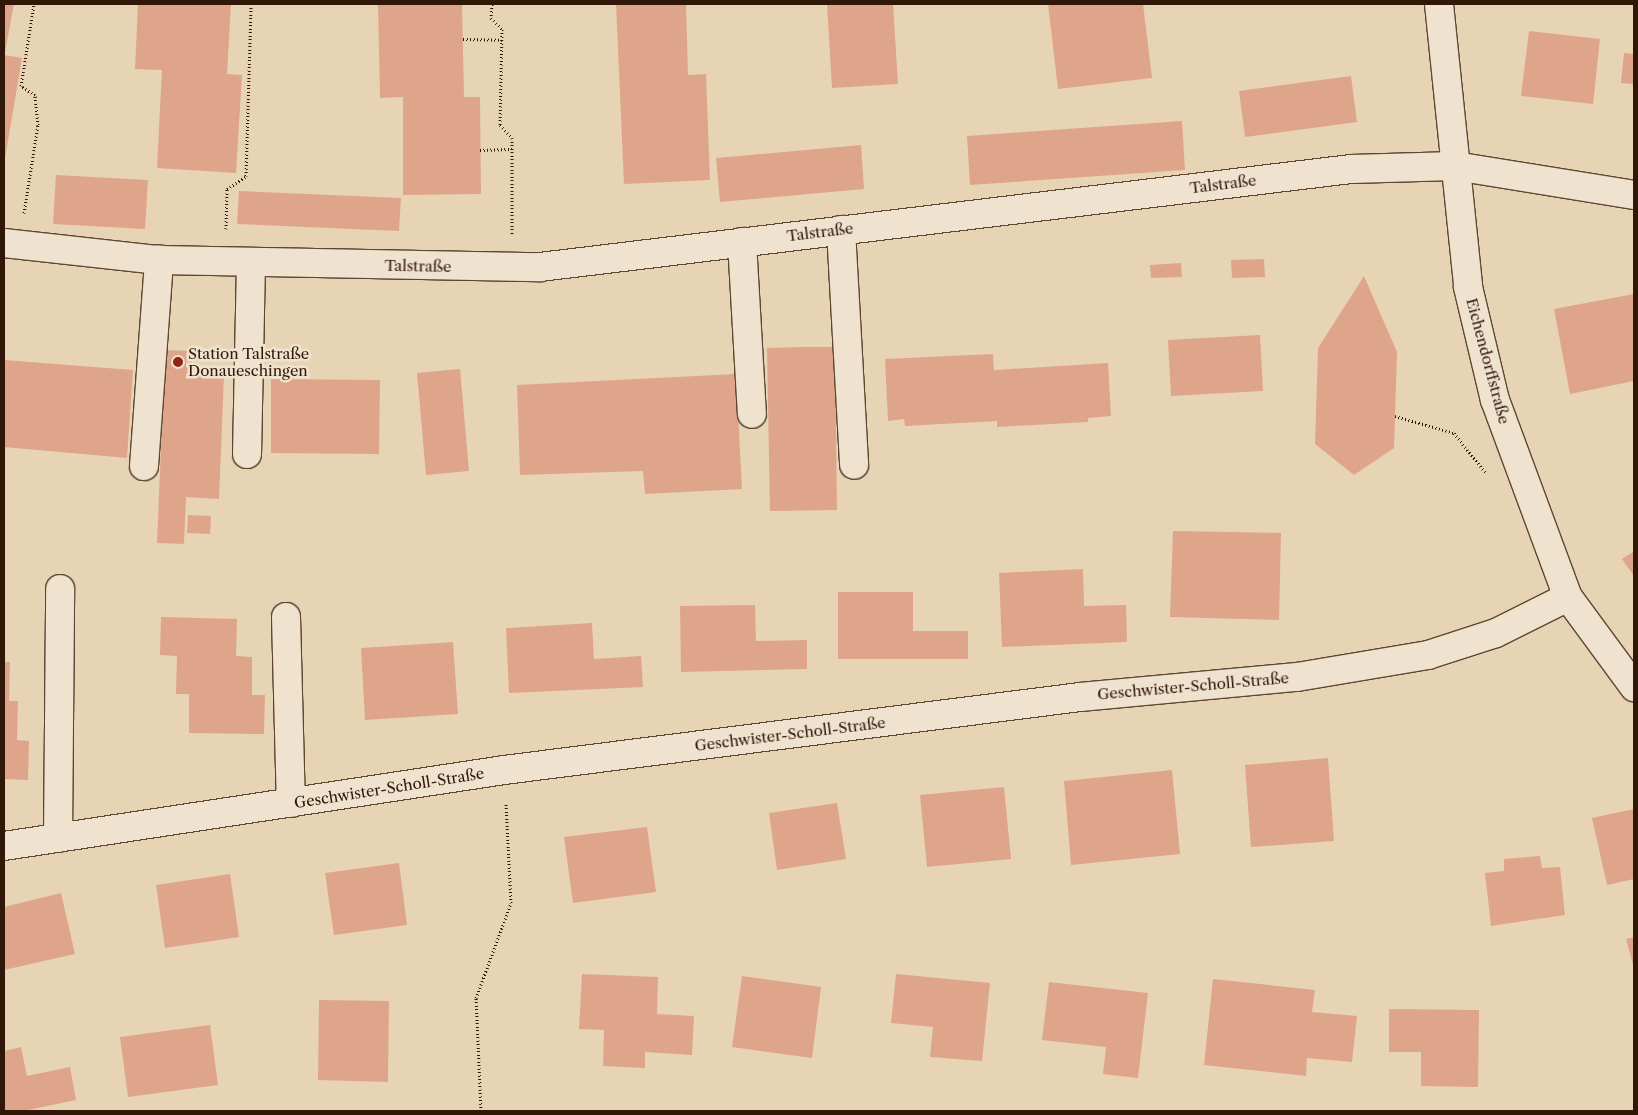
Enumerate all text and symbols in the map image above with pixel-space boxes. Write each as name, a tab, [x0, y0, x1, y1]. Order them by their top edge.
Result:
street label: Talstraße	[1189, 171, 1257, 197]
street label: Talstraße	[786, 219, 854, 245]
street label: Talstraße	[384, 256, 452, 276]
street label: Eichendorffstraße	[1463, 296, 1513, 426]
place label: Station Talstraße Donaueschingen	[188, 344, 310, 379]
marker: Station Talstraße Donaueschingen	[172, 356, 184, 368]
street label: Geschwister-Scholl-Straße	[1097, 669, 1289, 703]
street label: Geschwister-Scholl-Straße	[694, 713, 886, 755]
street label: Geschwister-Scholl-Straße	[293, 764, 485, 812]

